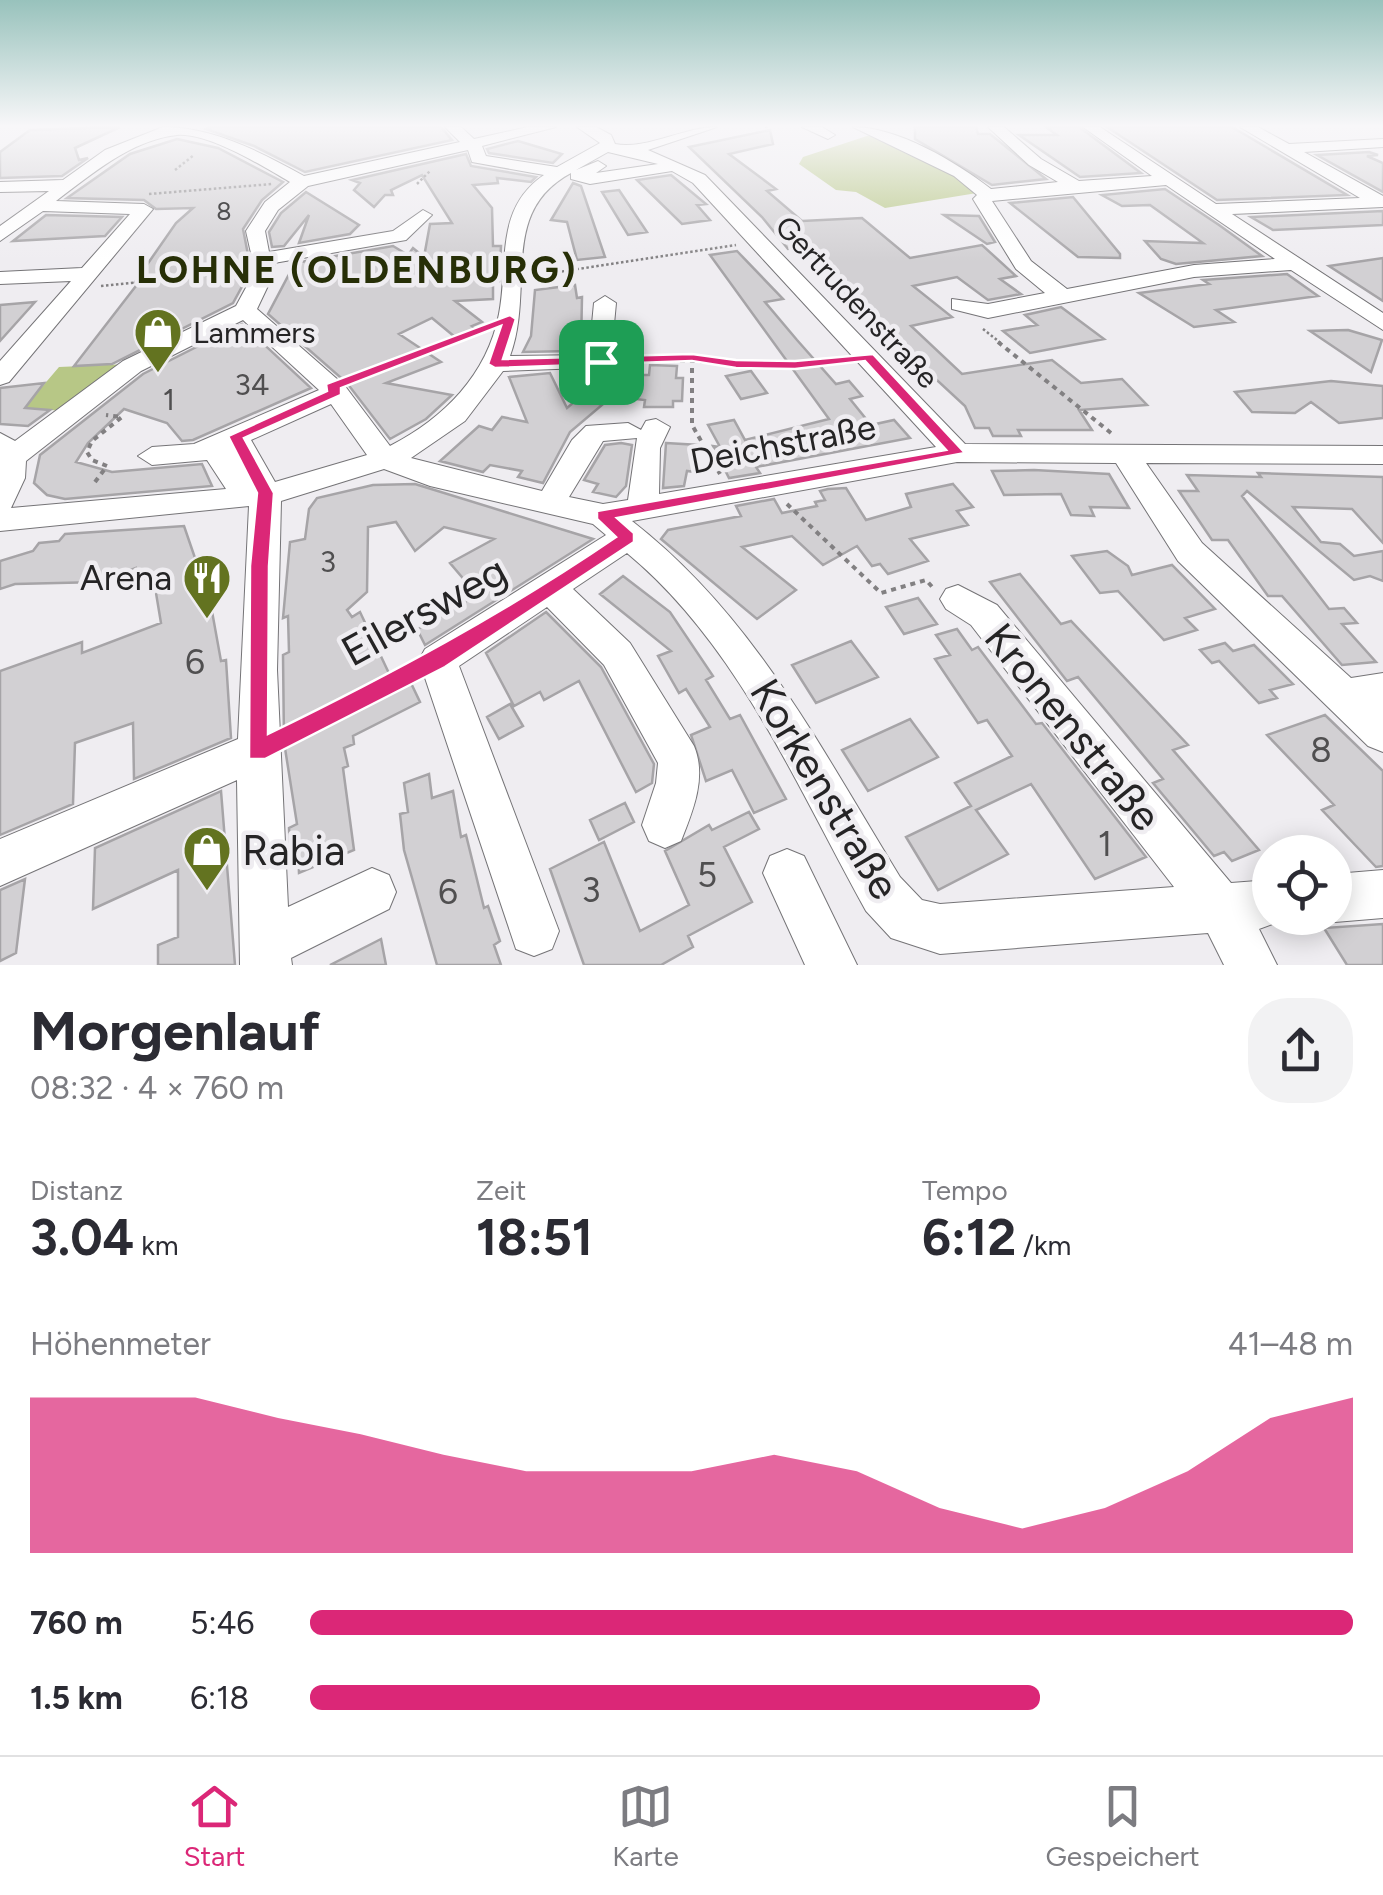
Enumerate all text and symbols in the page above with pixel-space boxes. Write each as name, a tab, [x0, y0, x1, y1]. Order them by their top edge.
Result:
house number: 8	[216, 196, 232, 226]
street label: Gertrudenstraße	[768, 208, 946, 396]
district label: LOHNE (OLDENBURG)	[136, 247, 578, 293]
shop icon: Lammers	[132, 306, 184, 374]
place label: Lammers	[193, 314, 315, 351]
pin	[559, 320, 644, 405]
icon: arrive	[574, 335, 629, 390]
house number: 34	[235, 366, 269, 403]
house number: 1	[163, 381, 175, 418]
street label: Deichstraße	[687, 405, 879, 483]
house number: 3	[320, 543, 336, 580]
street label: Eilersweg	[333, 545, 515, 677]
restaurant icon: Arena	[181, 552, 233, 620]
place label: Arena	[80, 557, 172, 599]
street label: Kronenstraße	[974, 613, 1172, 841]
house number: 6	[185, 641, 205, 683]
street label: Korkenstraße	[739, 670, 911, 908]
house number: 8	[1310, 729, 1332, 771]
house number: 1	[1098, 823, 1112, 865]
shop icon: Rabia	[181, 824, 233, 892]
place label: Rabia	[242, 825, 346, 876]
map controls	[1252, 835, 1352, 935]
button: locate	[1252, 835, 1352, 935]
house number: 5	[697, 854, 717, 896]
house number: 3	[581, 869, 601, 911]
house number: 6	[438, 871, 458, 913]
text: Morgenlauf	[30, 998, 320, 1064]
button: share	[1248, 998, 1353, 1103]
text: 08:32 · 4 × 760 m	[30, 1069, 284, 1107]
text: Distanz	[30, 1173, 123, 1207]
text: Zeit	[476, 1173, 526, 1207]
text: Tempo	[922, 1173, 1008, 1207]
text: 3.04	[30, 1207, 134, 1268]
text: 18:51	[476, 1207, 593, 1268]
text: 6:12	[922, 1207, 1016, 1268]
text: km	[134, 1228, 179, 1262]
text: /km	[1016, 1228, 1071, 1262]
text: Höhenmeter	[30, 1325, 211, 1363]
text: 41–48 m	[1228, 1325, 1353, 1363]
text: 760 m	[30, 1604, 123, 1642]
text: 5:46	[190, 1604, 254, 1642]
text: 1.5 km	[30, 1679, 123, 1717]
text: 6:18	[190, 1679, 249, 1717]
tab: Start	[183, 1779, 245, 1873]
tab: Karte	[612, 1779, 679, 1873]
tab: Gespeichert	[1046, 1779, 1200, 1873]

